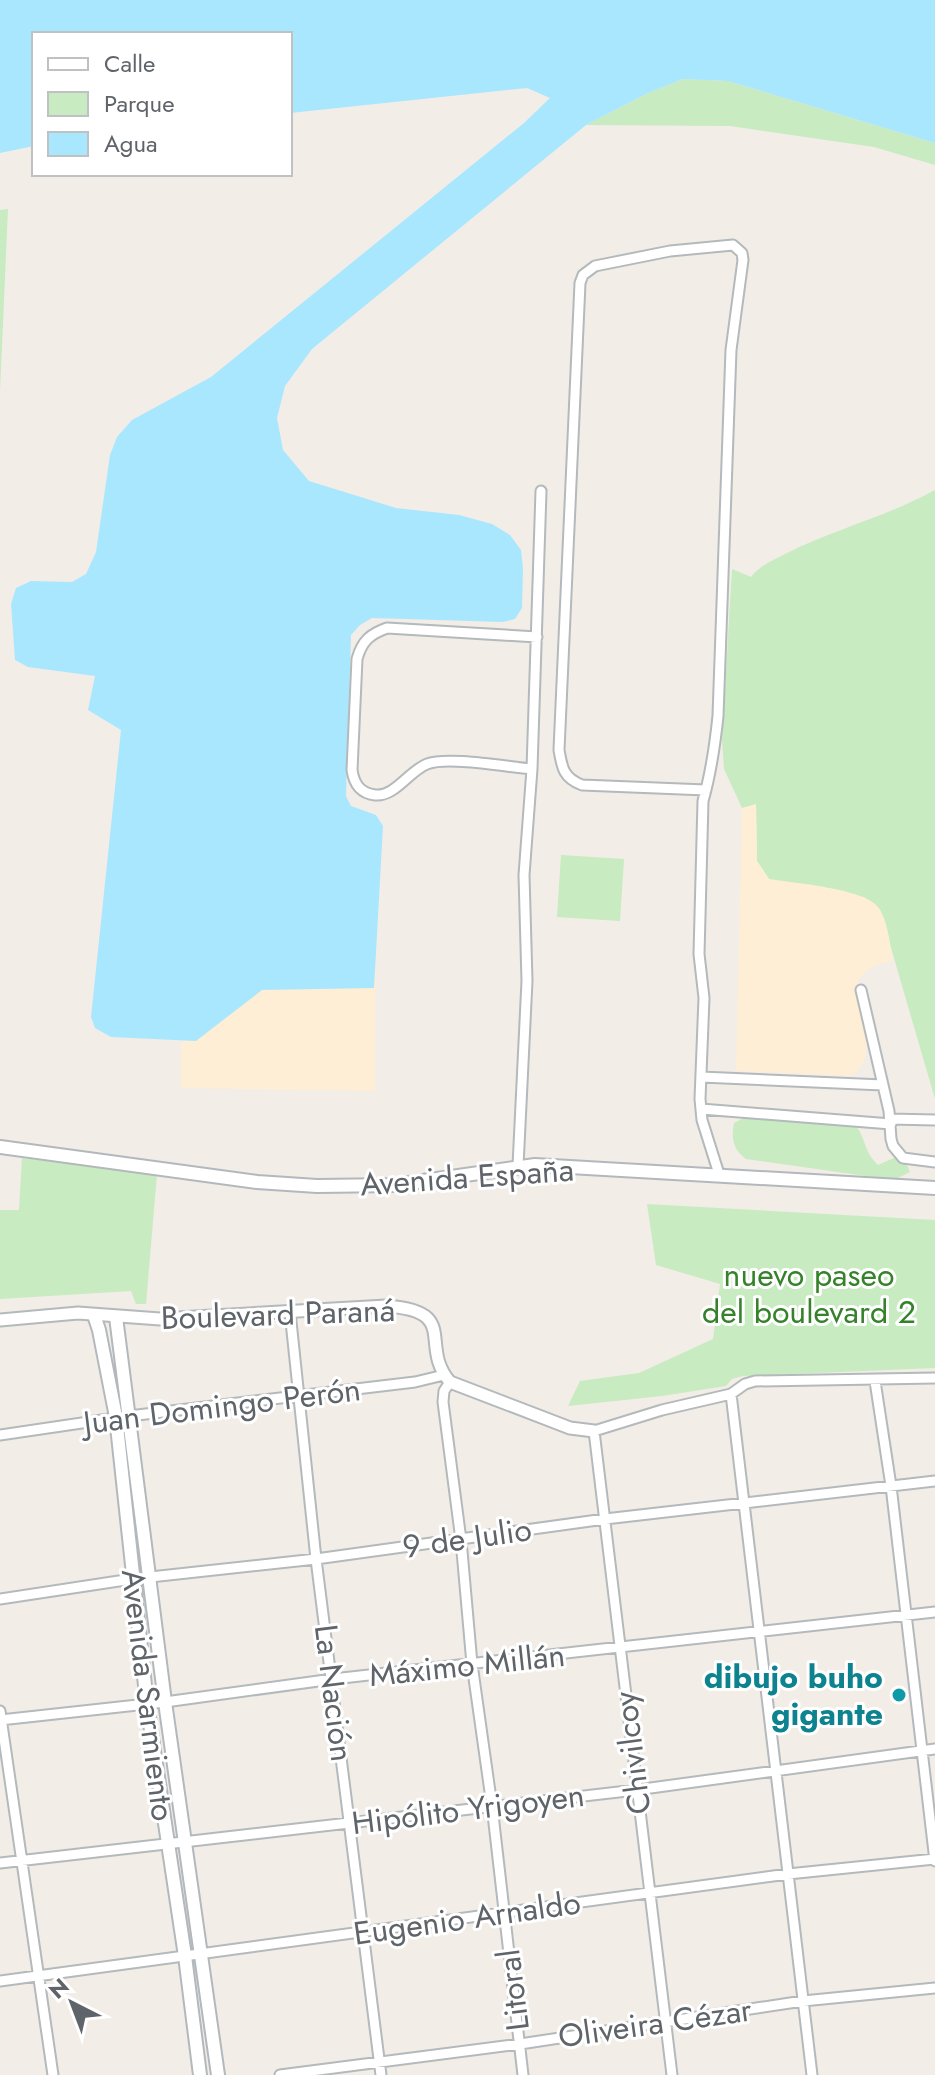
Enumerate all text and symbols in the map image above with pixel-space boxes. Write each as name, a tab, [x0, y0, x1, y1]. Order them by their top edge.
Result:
legend	[32, 32, 292, 176]
text: Calle	[104, 46, 155, 81]
text: Parque	[104, 86, 175, 121]
text: Agua	[104, 126, 158, 161]
street label: Avenida España	[359, 1147, 575, 1207]
park label: nuevo paseo del boulevard 2	[702, 1252, 916, 1335]
street label: Boulevard Paraná	[160, 1287, 396, 1341]
street label: Juan Domingo Perón	[77, 1366, 363, 1446]
street label: 9 de Julio	[399, 1506, 535, 1570]
street label: Avenida Sarmiento	[110, 1566, 186, 1824]
street label: La Nación	[303, 1622, 365, 1764]
street label: Máximo Millán	[367, 1632, 567, 1698]
place label: dibujo buho gigante	[704, 1654, 883, 1737]
marker: dibujo buho gigante	[890, 1686, 908, 1704]
street label: Chivilcoy	[602, 1688, 662, 1817]
street label: Hipólito Yrigoyen	[349, 1772, 587, 1846]
street label: Eugenio Arnaldo	[351, 1879, 583, 1957]
street label: Litoral	[485, 1947, 541, 2033]
north arrow	[32, 1963, 112, 2043]
text: N	[41, 1970, 76, 2006]
street label: Oliveira Cézar	[555, 1987, 755, 2059]

